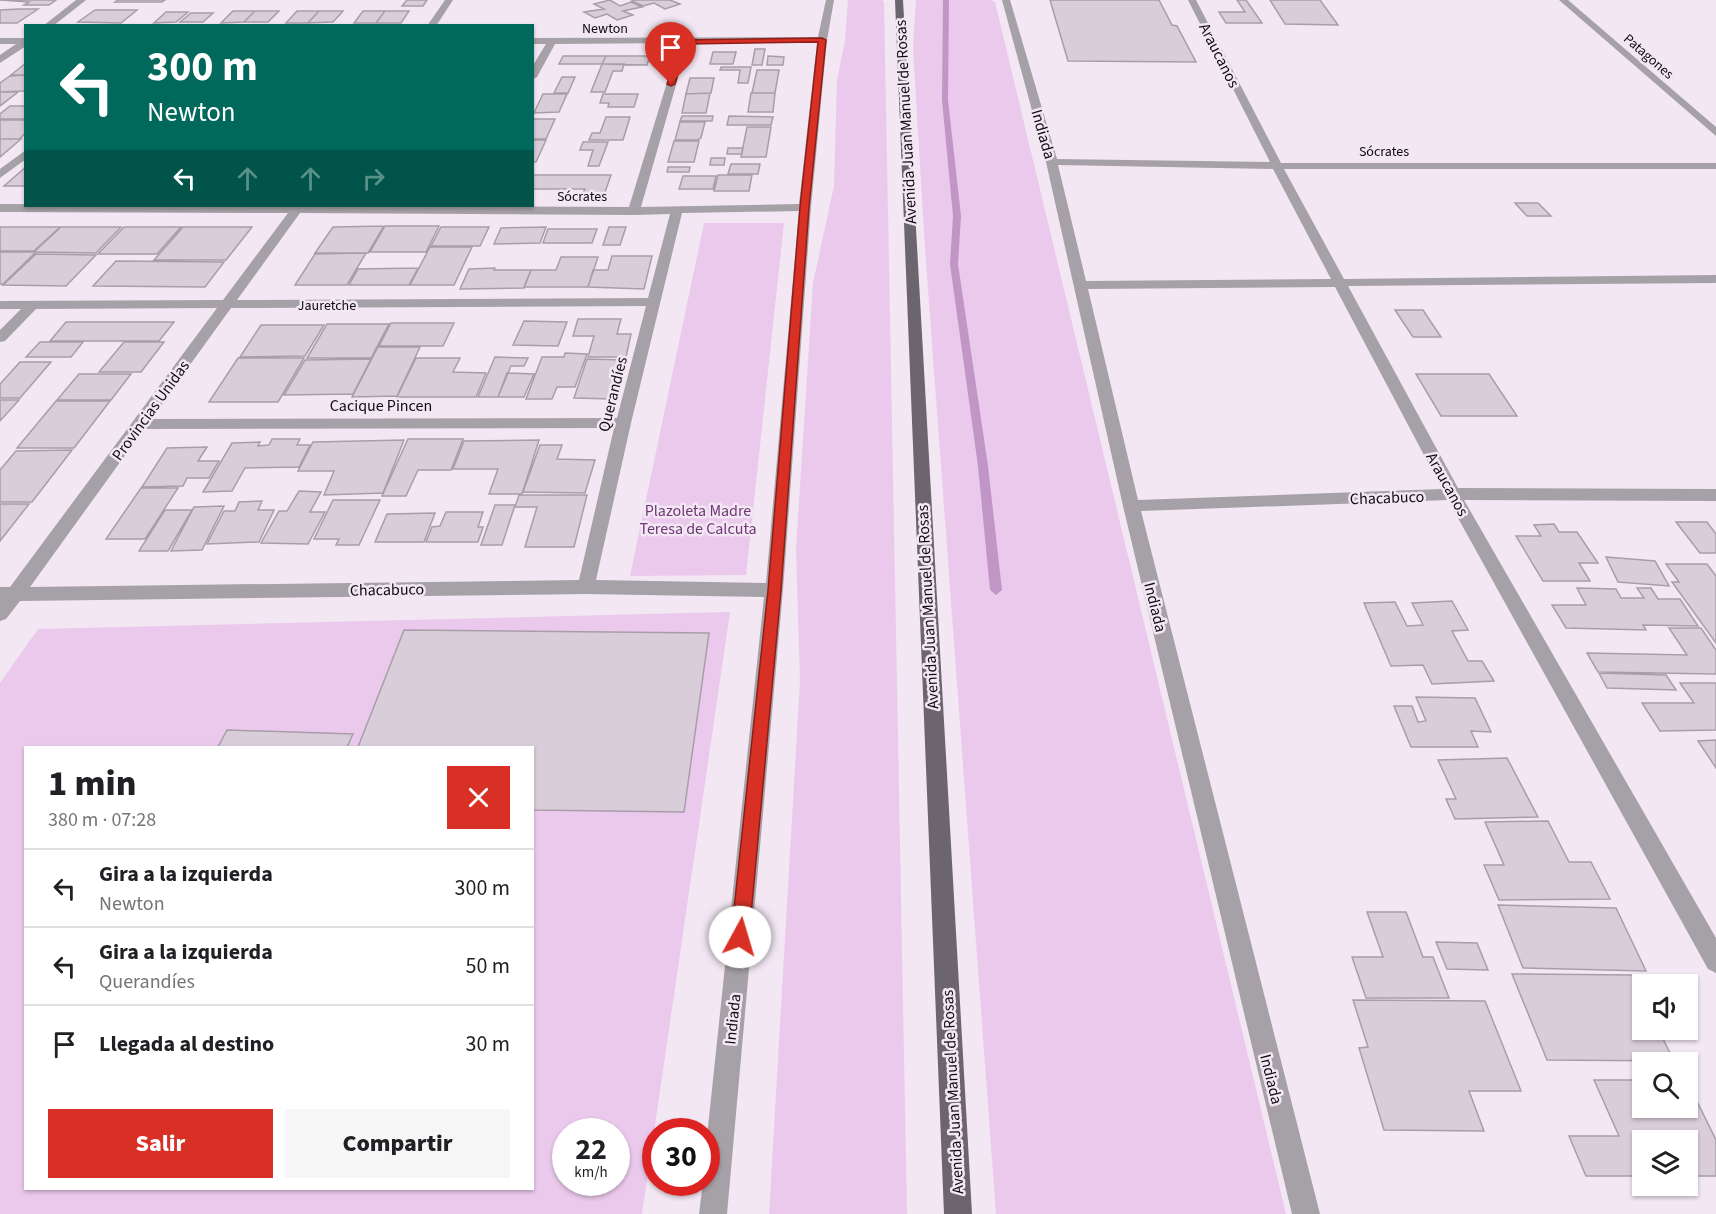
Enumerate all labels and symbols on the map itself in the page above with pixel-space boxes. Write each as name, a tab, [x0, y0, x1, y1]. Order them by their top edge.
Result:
street label: Newton	[582, 19, 628, 39]
street label: Avenida Juan Manuel de Rosas	[890, 19, 922, 225]
street label: Araucanos	[1193, 19, 1245, 92]
pin	[645, 22, 696, 84]
street label: Patagones	[1619, 29, 1678, 84]
street label: Indiada	[1025, 107, 1061, 162]
street label: Sócrates	[1359, 142, 1409, 162]
street label: Sócrates	[557, 187, 607, 207]
street label: Jauretche	[298, 296, 356, 316]
street label: Querandíes	[593, 354, 633, 434]
street label: Provincias Unidas	[107, 356, 195, 465]
street label: Cacique Pincen	[330, 395, 432, 417]
street label: Araucanos	[1421, 449, 1474, 521]
street label: Chacabuco	[1350, 486, 1425, 510]
park label: Plazoleta Madre Teresa de Calcuta	[639, 500, 757, 540]
street label: Avenida Juan Manuel de Rosas	[912, 504, 944, 710]
street label: Chacabuco	[350, 578, 424, 602]
street label: Indiada	[1138, 580, 1172, 635]
position arrow	[708, 905, 772, 969]
street label: Avenida Juan Manuel de Rosas	[937, 989, 969, 1195]
street label: Indiada	[719, 993, 747, 1046]
street label: Indiada	[1254, 1052, 1288, 1107]
speed limit sign: 30	[642, 1118, 720, 1196]

